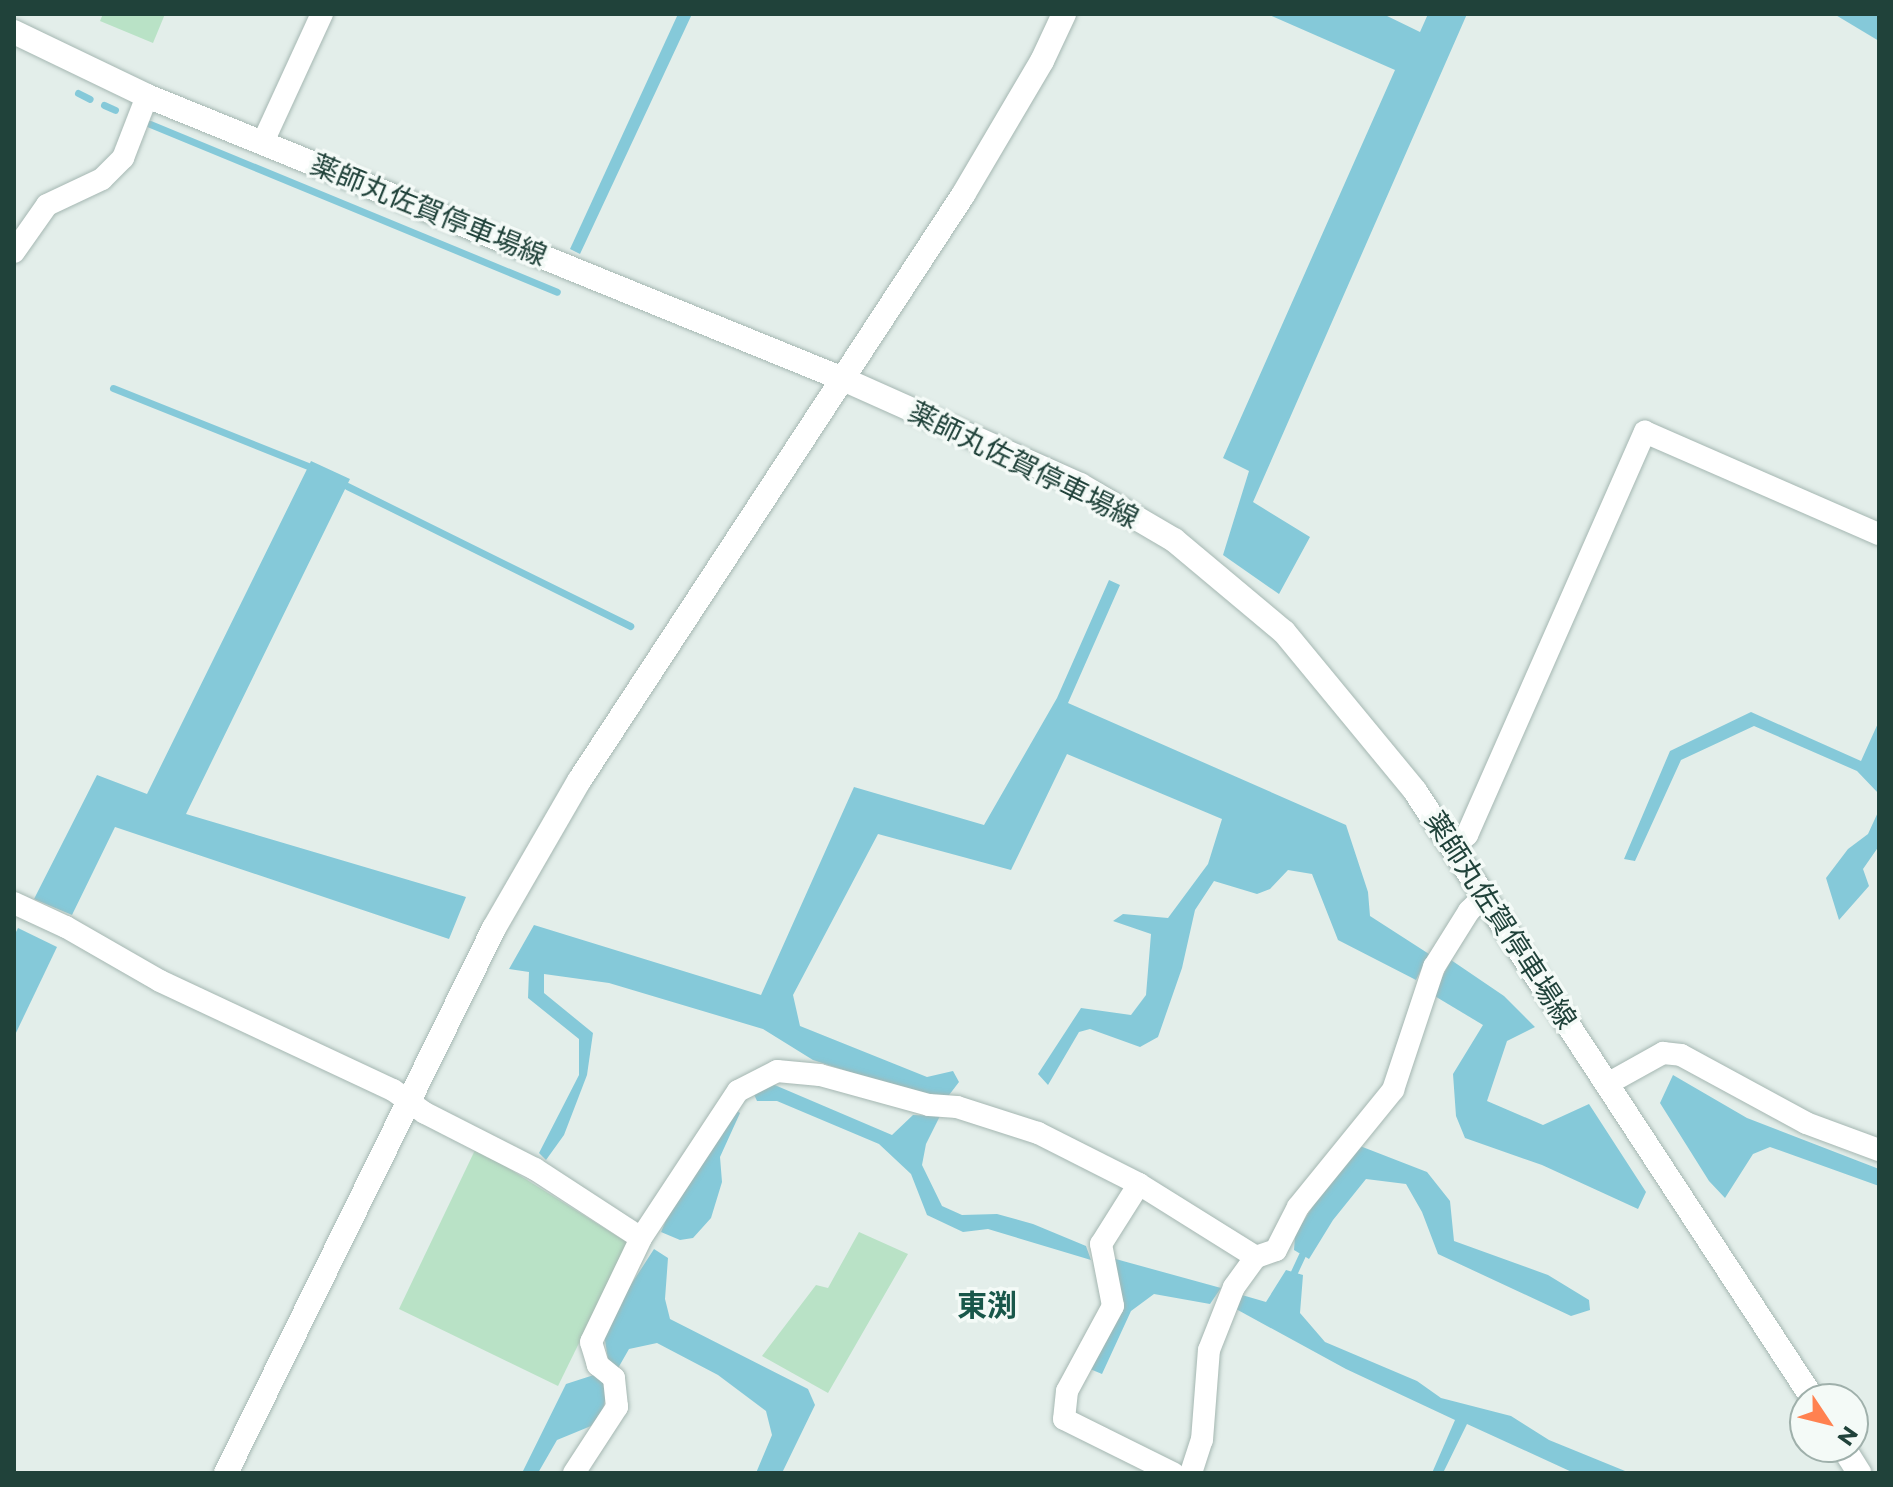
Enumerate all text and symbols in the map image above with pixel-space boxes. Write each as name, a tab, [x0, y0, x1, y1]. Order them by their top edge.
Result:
street label: 薬師丸佐賀停車場線	[306, 147, 552, 273]
street label: 薬師丸佐賀停車場線	[903, 395, 1145, 535]
street label: 薬師丸佐賀停車場線	[1418, 805, 1584, 1035]
district label: 東渕	[957, 1288, 1017, 1324]
north arrow	[1789, 1383, 1869, 1463]
text: N	[1831, 1421, 1864, 1451]

